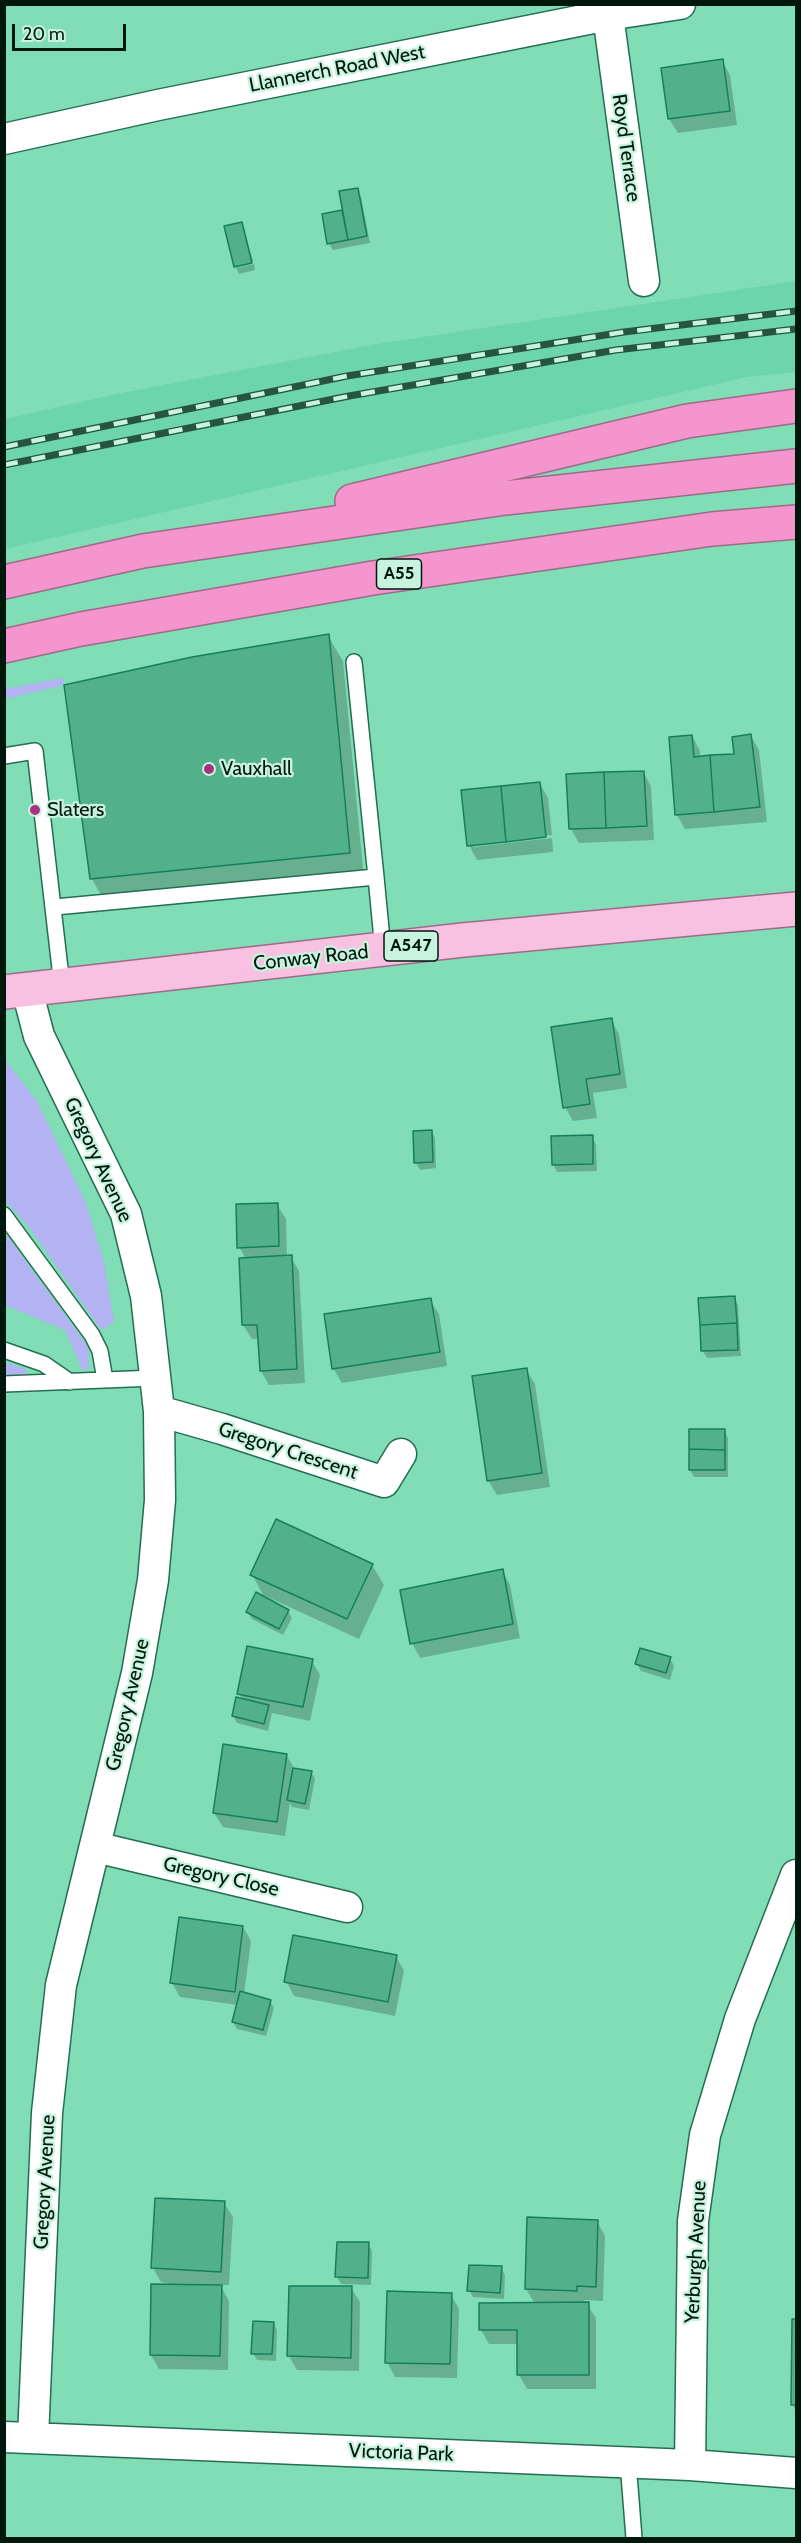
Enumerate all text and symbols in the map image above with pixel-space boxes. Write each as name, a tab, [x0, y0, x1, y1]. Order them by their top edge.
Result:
scale bar	[15, 12, 129, 50]
text: 20 m	[23, 23, 65, 45]
street label: Llannerch Road West	[247, 40, 427, 98]
street label: Royd Terrace	[607, 93, 645, 203]
road number: A55	[376, 559, 422, 589]
place label: Vauxhall	[221, 757, 292, 781]
marker: Vauxhall	[202, 762, 216, 776]
place label: Slaters	[47, 798, 104, 822]
marker: Slaters	[28, 803, 42, 817]
road number: A547	[384, 931, 438, 961]
street label: Conway Road	[252, 940, 370, 976]
street label: Gregory Avenue	[59, 1094, 137, 1226]
street label: Gregory Crescent	[215, 1417, 361, 1485]
street label: Gregory Avenue	[101, 1637, 155, 1773]
street label: Gregory Close	[161, 1852, 281, 1902]
street label: Gregory Avenue	[29, 2114, 61, 2250]
street label: Yerburgh Avenue	[680, 2180, 712, 2324]
street label: Victoria Park	[348, 2439, 454, 2467]

